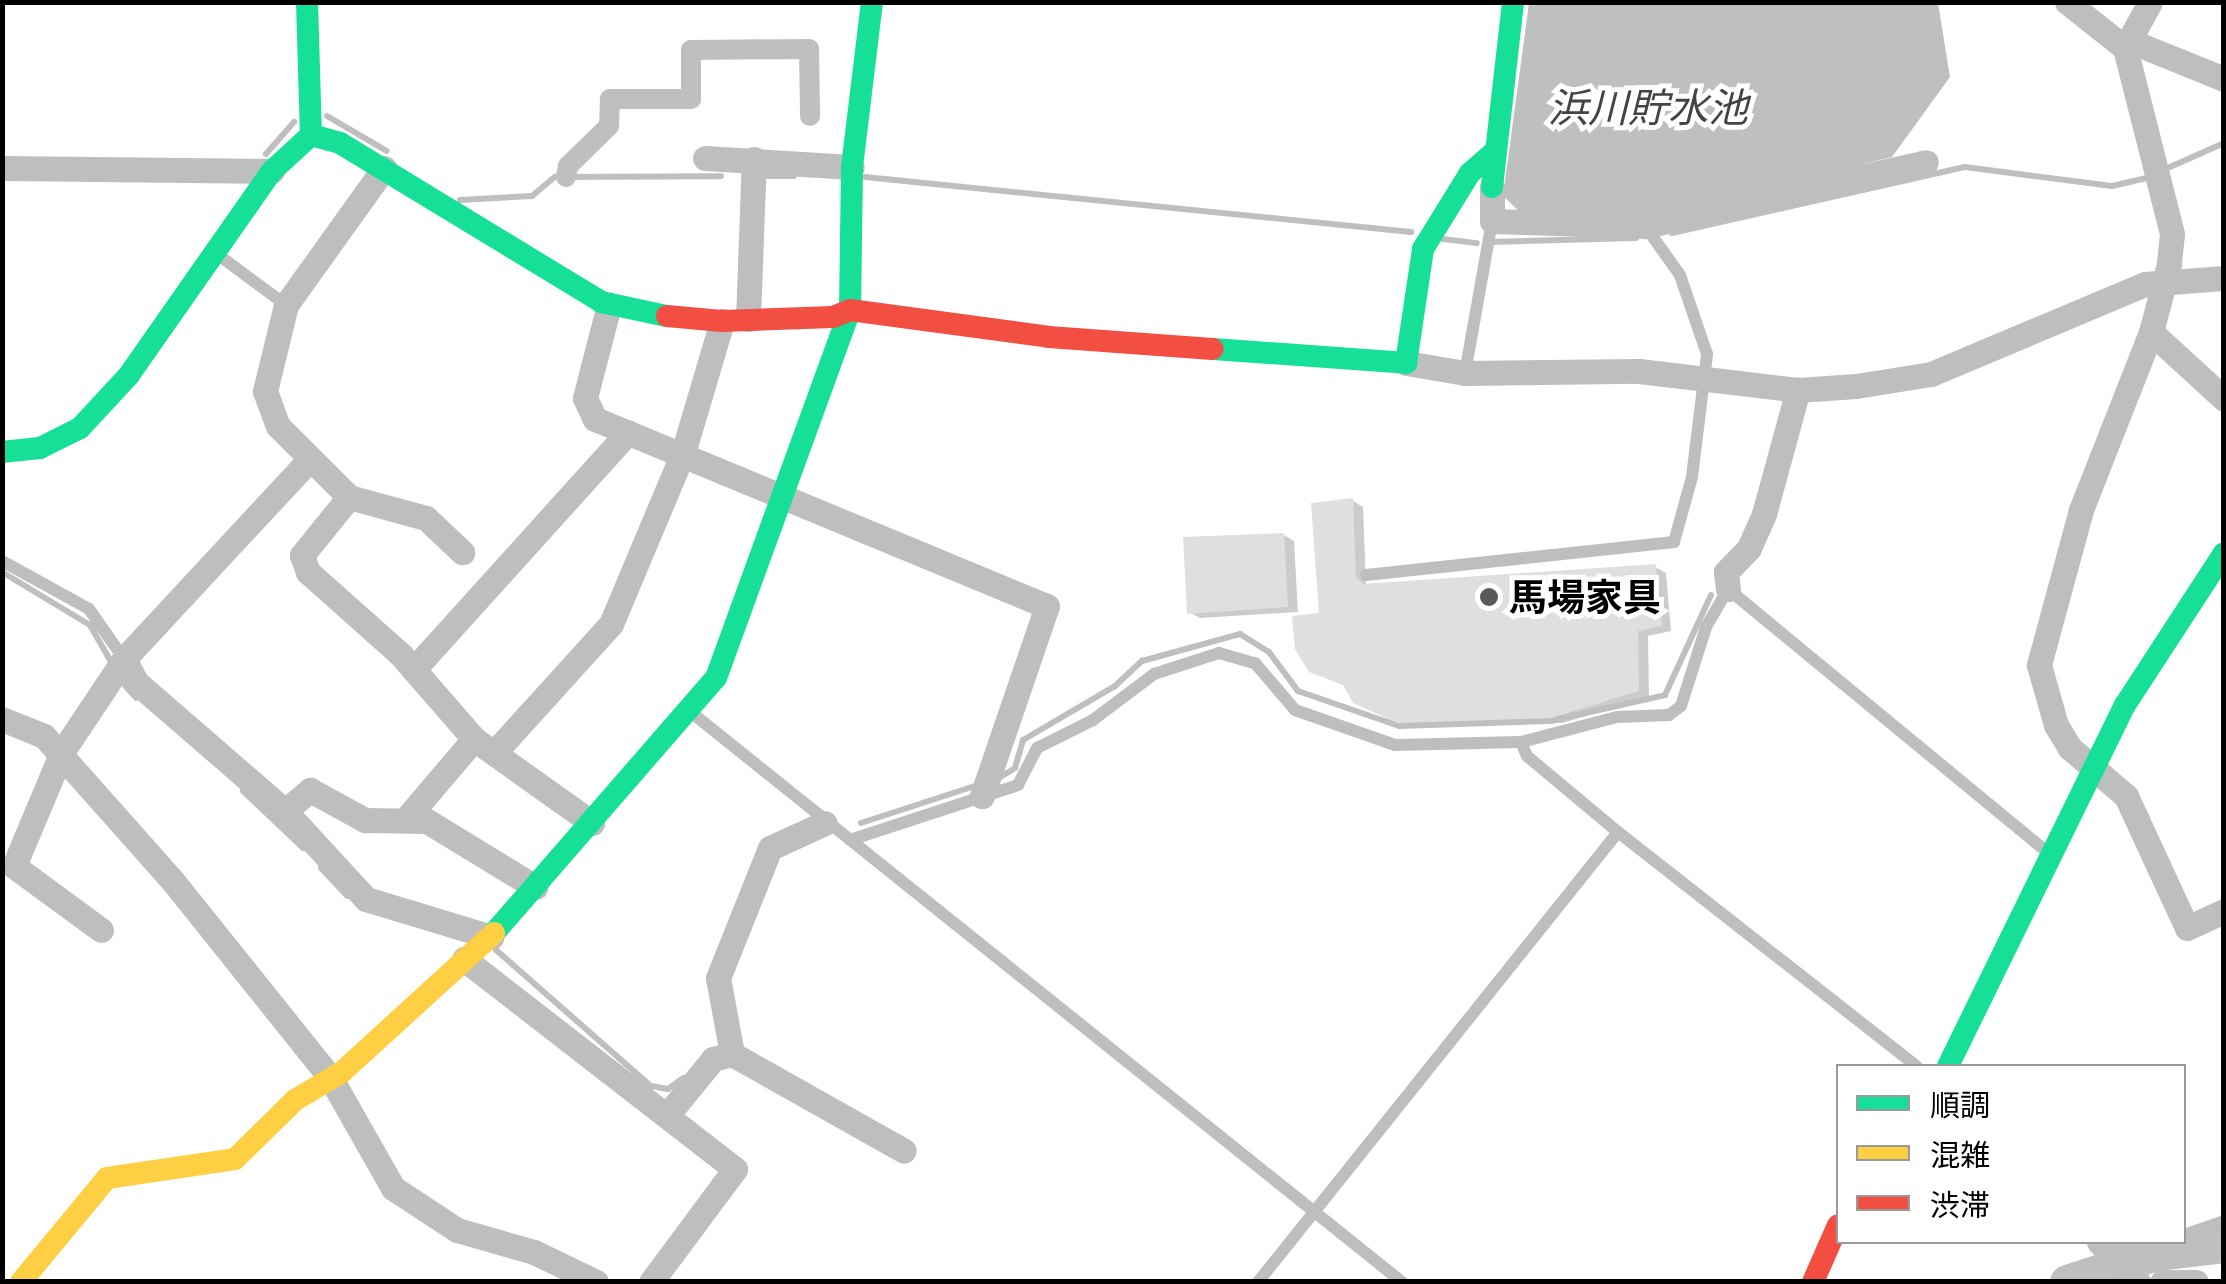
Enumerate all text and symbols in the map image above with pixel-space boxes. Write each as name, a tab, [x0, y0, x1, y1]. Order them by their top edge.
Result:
water label: 浜川貯水池	[1548, 83, 1748, 131]
place label: 馬場家具	[1509, 574, 1661, 620]
marker: 馬場家具	[1478, 586, 1500, 608]
legend	[1836, 1064, 2186, 1244]
text: 順調	[1930, 1085, 1990, 1124]
text: 混雑	[1930, 1135, 1990, 1174]
text: 渋滞	[1930, 1185, 1990, 1224]

